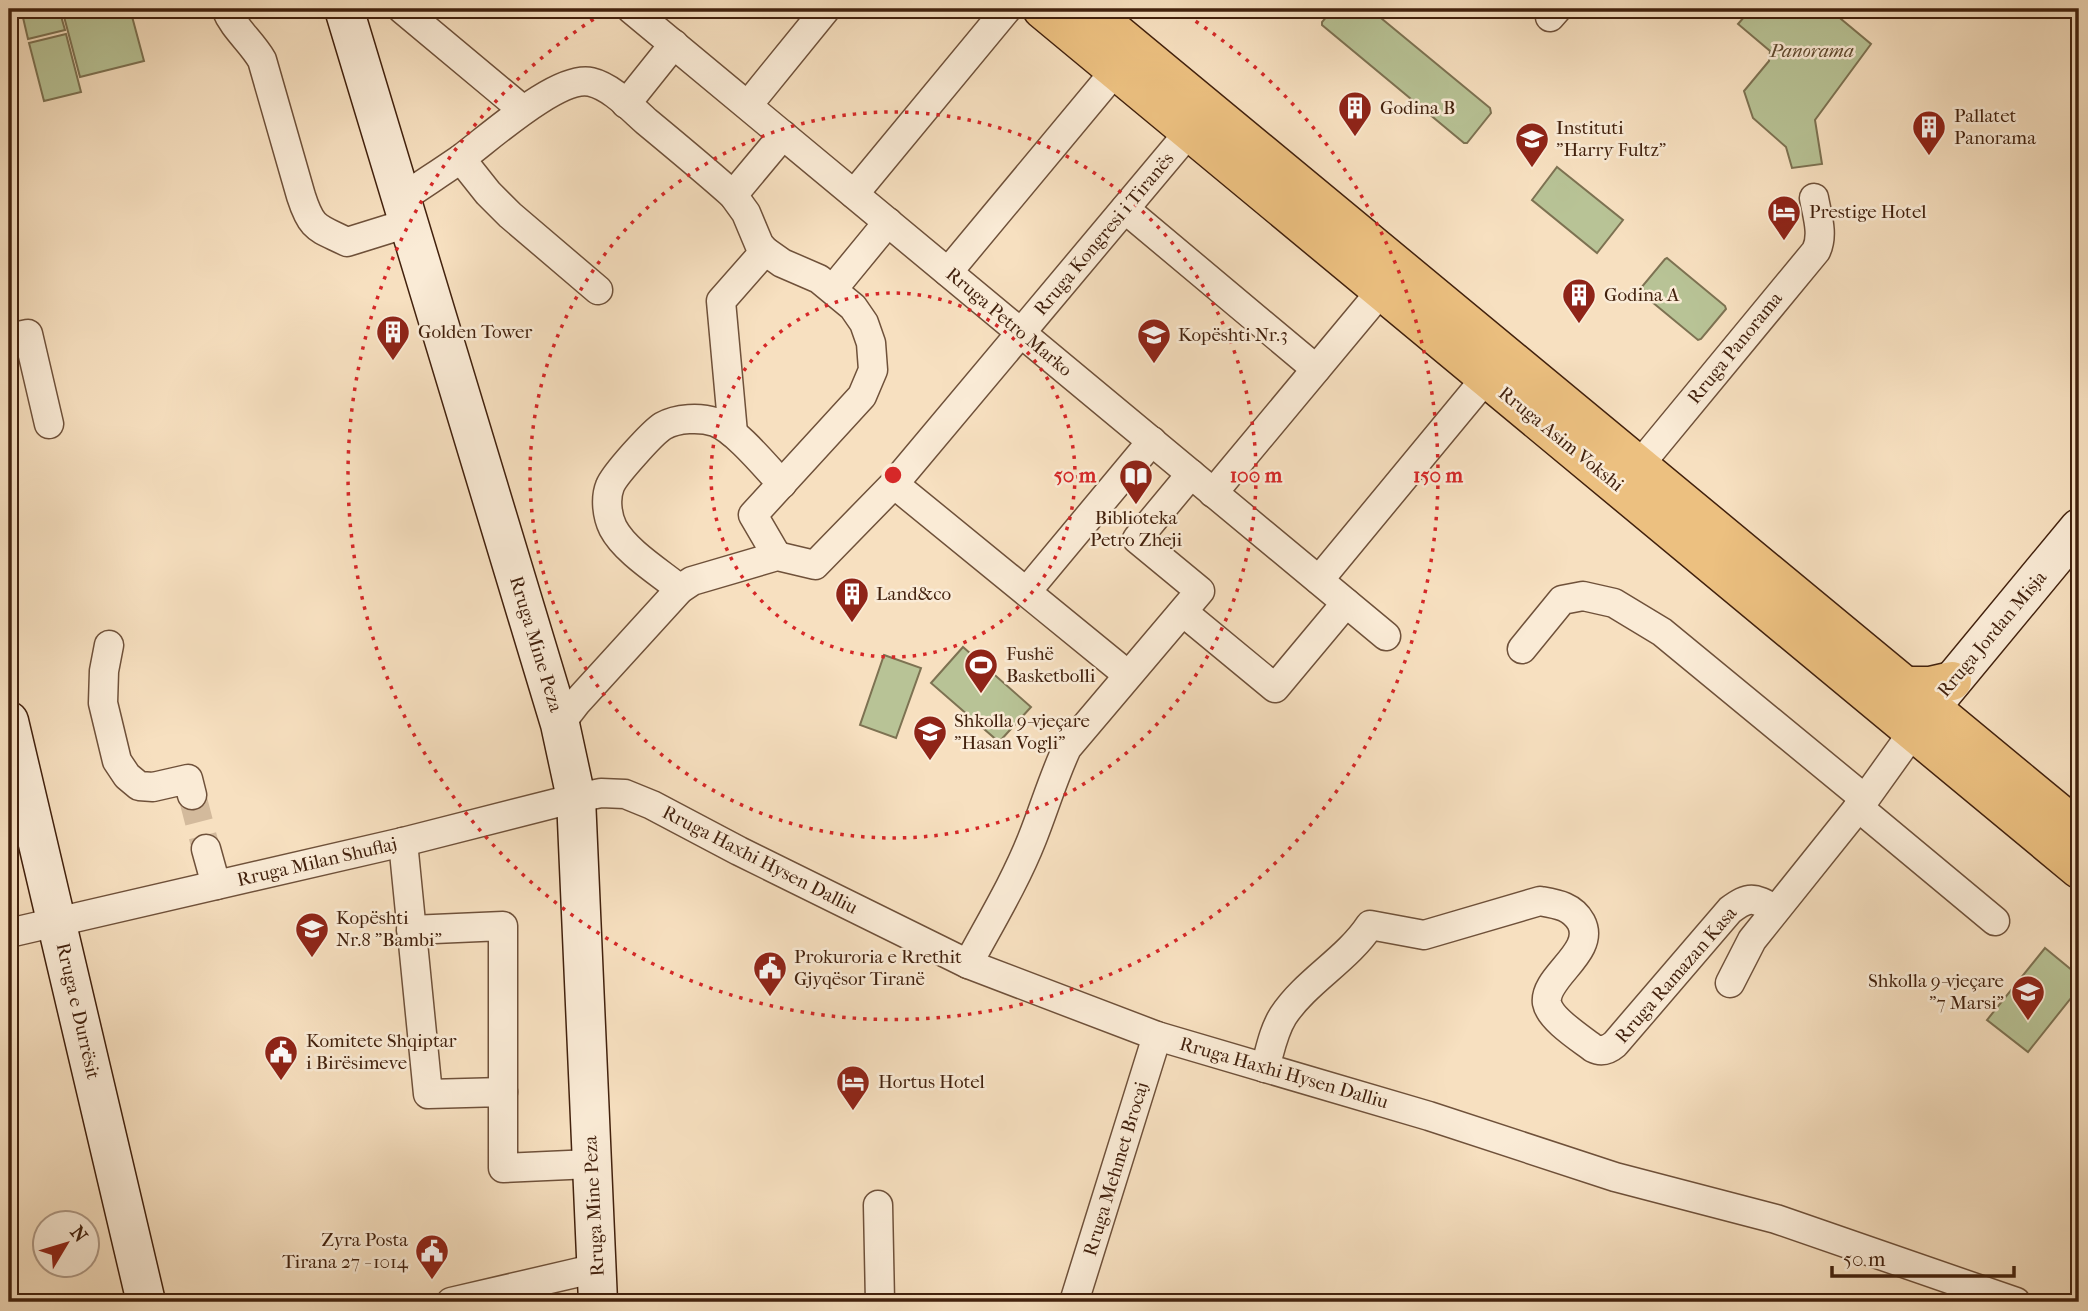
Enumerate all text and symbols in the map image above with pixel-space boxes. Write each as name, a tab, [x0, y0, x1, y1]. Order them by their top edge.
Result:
park label: Panorama	[1769, 40, 1854, 62]
building icon: Godina B	[1336, 89, 1374, 138]
place label: Godina B	[1380, 97, 1455, 119]
place label: Pallatet Panorama	[1954, 105, 2036, 149]
building icon: Pallatet Panorama	[1910, 108, 1948, 157]
place label: Instituti "Harry Fultz"	[1556, 117, 1666, 161]
school or university icon: Instituti "Harry Fultz"	[1513, 120, 1551, 169]
street label: Rruga Kongresi i Tiranës	[1029, 148, 1179, 320]
hotel icon: Prestige Hotel	[1765, 193, 1803, 242]
place label: Prestige Hotel	[1809, 201, 1926, 223]
street label: Rruga Petro Marko	[942, 263, 1077, 381]
building icon: Godina A	[1560, 276, 1598, 325]
place label: Godina A	[1604, 284, 1680, 306]
street label: Rruga Panorama	[1683, 287, 1787, 408]
building icon: Golden Tower	[374, 313, 412, 362]
school or university icon: Kopështi Nr.3	[1135, 316, 1173, 365]
place label: Golden Tower	[418, 321, 533, 343]
place label: Kopështi Nr.3	[1178, 324, 1288, 346]
street label: Rruga Asim Vokshi	[1494, 382, 1628, 496]
library icon: Biblioteka Petro Zheji	[1117, 457, 1155, 506]
centre of rings	[881, 463, 905, 487]
text: 50 m	[1054, 463, 1097, 487]
text: 100 m	[1230, 463, 1283, 487]
text: 150 m	[1413, 463, 1464, 487]
place label: Biblioteka Petro Zheji	[1090, 507, 1182, 551]
street label: Rruga Jordan Misja	[1933, 566, 2051, 701]
street label: Rruga Mine Peza	[505, 573, 567, 715]
building icon: Land&co	[833, 575, 871, 624]
place label: Land&co	[876, 583, 952, 605]
place label: Fushë Basketbolli	[1006, 643, 1096, 687]
sports icon: Fushë Basketbolli	[962, 646, 1000, 695]
place label: Shkolla 9-vjeçare "Hasan Vogli"	[954, 710, 1090, 754]
school or university icon: Shkolla 9-vjeçare "Hasan Vogli"	[911, 713, 949, 762]
street label: Rruga Haxhi Hysen Dalliu	[659, 801, 861, 919]
street label: Rruga Milan Shuflaj	[235, 833, 399, 891]
street label: Rruga Ramazan Kasa	[1611, 902, 1742, 1048]
place label: Kopështi Nr.8 "Bambi"	[336, 907, 442, 951]
school or university icon: Kopështi Nr.8 "Bambi"	[293, 910, 331, 959]
street label: Rruga e Durrësit	[52, 941, 104, 1081]
place label: Prokuroria e Rrethit Gjyqësor Tiranë	[794, 946, 962, 990]
public building icon: Prokuroria e Rrethit Gjyqësor Tiranë	[751, 949, 789, 998]
place label: Shkolla 9-vjeçare "7 Marsi"	[1868, 970, 2004, 1014]
school or university icon: Shkolla 9-vjeçare "7 Marsi"	[2009, 973, 2047, 1022]
place label: Komitete Shqiptar i Birësimeve	[306, 1030, 457, 1074]
public building icon: Komitete Shqiptar i Birësimeve	[262, 1033, 300, 1082]
street label: Rruga Haxhi Hysen Dalliu	[1177, 1033, 1391, 1113]
hotel icon: Hortus Hotel	[834, 1063, 872, 1112]
place label: Hortus Hotel	[878, 1071, 985, 1093]
street label: Rruga Mehmet Brocaj	[1079, 1079, 1153, 1259]
street label: Rruga Mine Peza	[579, 1135, 609, 1277]
north arrow	[32, 1210, 102, 1280]
text: N	[66, 1222, 92, 1247]
place label: Zyra Posta Tirana 27 - 1014	[282, 1229, 409, 1273]
public building icon: Zyra Posta Tirana 27 - 1014	[413, 1232, 451, 1281]
scale bar	[1832, 1234, 2014, 1278]
text: 50 m	[1843, 1247, 1886, 1271]

